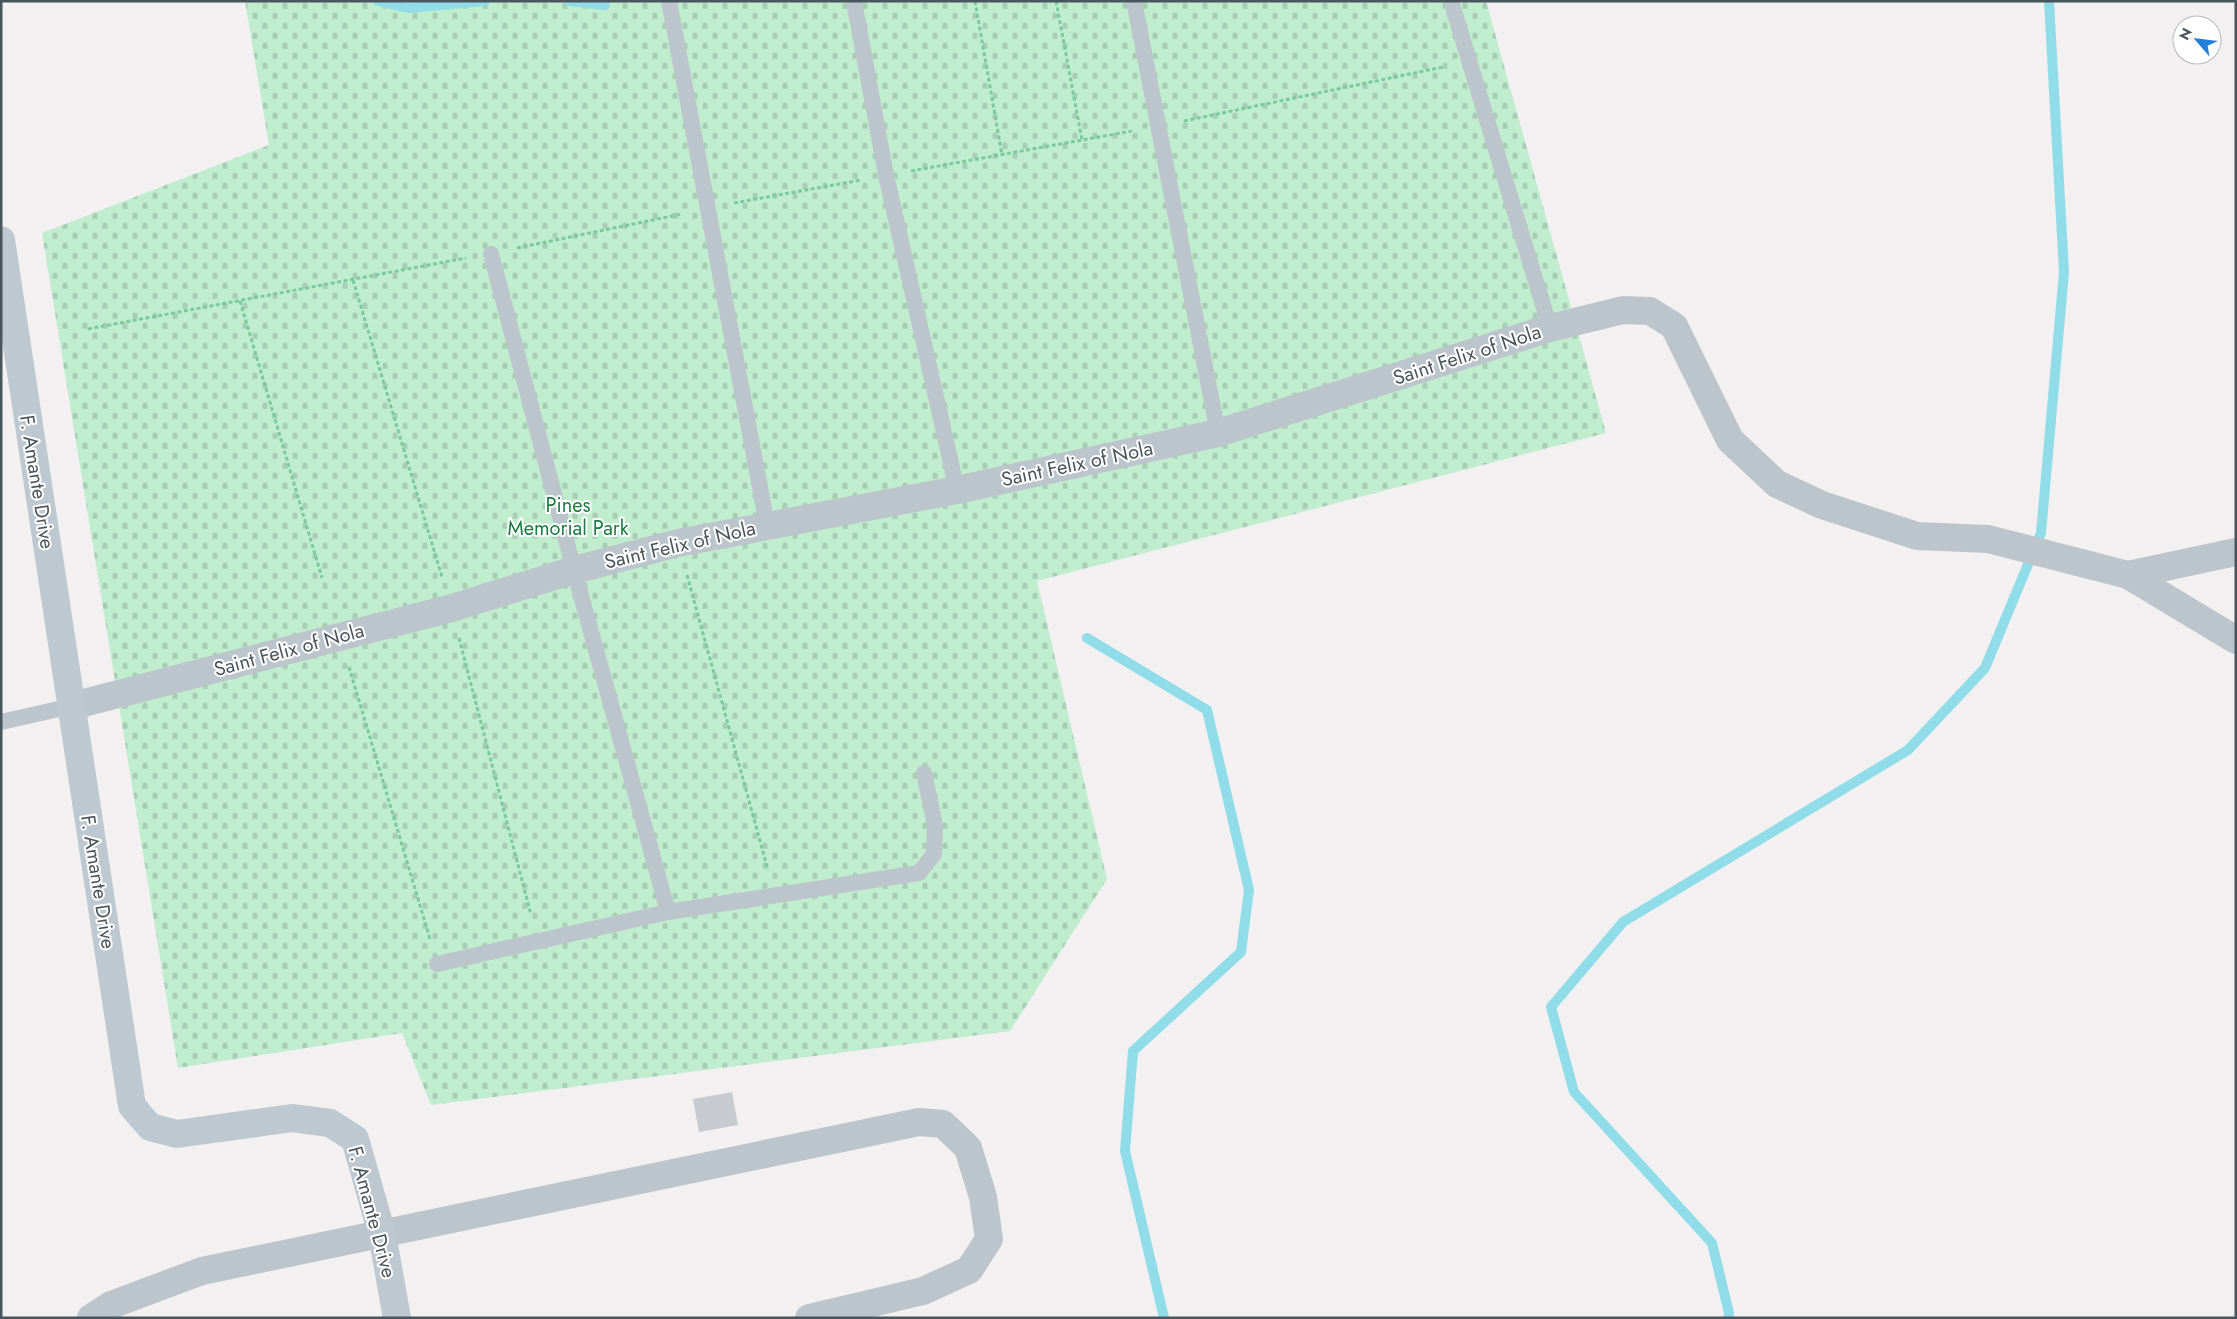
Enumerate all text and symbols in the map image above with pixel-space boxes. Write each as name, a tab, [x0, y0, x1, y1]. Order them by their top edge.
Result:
north arrow	[2172, 15, 2222, 65]
text: N	[2174, 24, 2197, 44]
street label: Saint Felix of Nola	[1389, 317, 1545, 393]
street label: F. Amante Drive	[12, 413, 62, 551]
street label: Saint Felix of Nola	[999, 434, 1155, 494]
park label: Pines Memorial Park	[508, 491, 629, 543]
street label: Saint Felix of Nola	[602, 514, 758, 576]
street label: Saint Felix of Nola	[211, 616, 367, 684]
street label: F. Amante Drive	[73, 813, 123, 951]
street label: F. Amante Drive	[341, 1143, 403, 1281]

